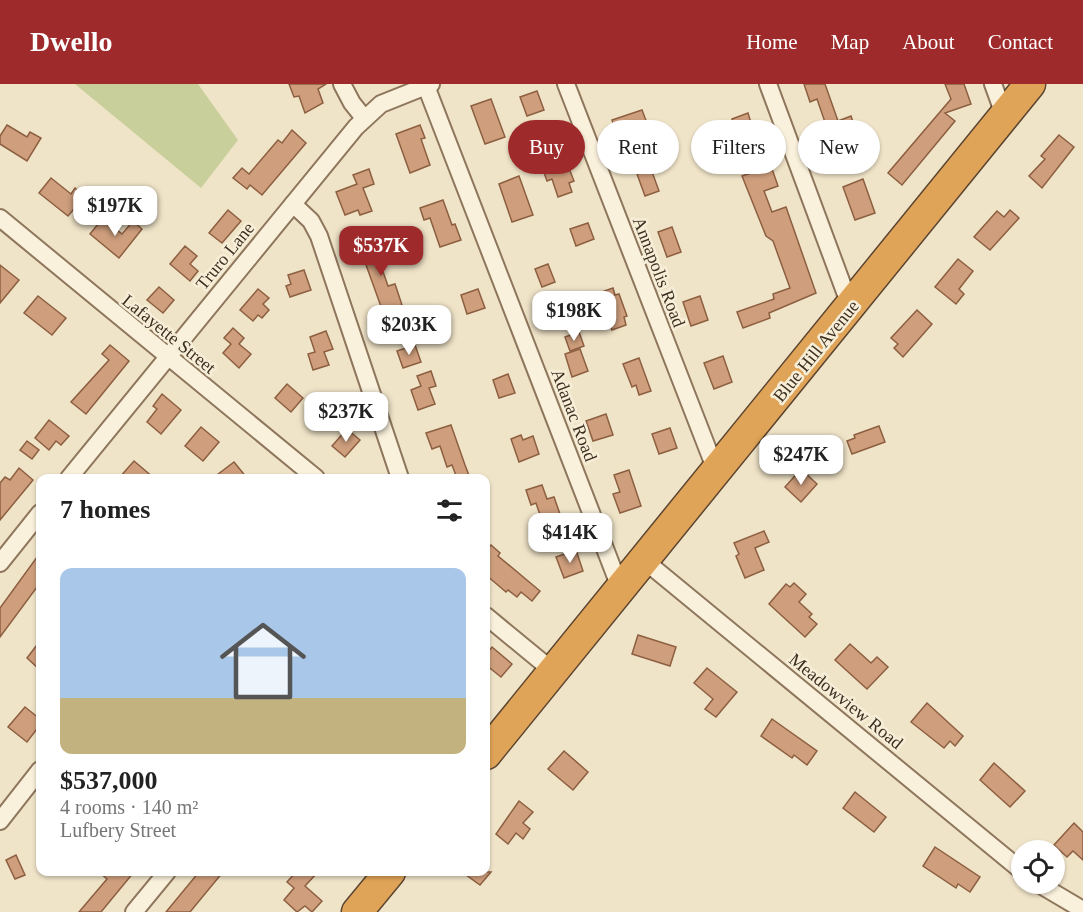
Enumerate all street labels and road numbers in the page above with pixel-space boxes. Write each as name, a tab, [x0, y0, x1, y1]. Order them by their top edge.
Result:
street label: Annapolis Road	[629, 214, 689, 330]
street label: Truro Lane	[192, 218, 258, 294]
street label: Lafayette Street	[118, 290, 220, 378]
street label: Blue Hill Avenue	[769, 296, 863, 406]
street label: Adanac Road	[547, 366, 601, 464]
street label: Meadowview Road	[785, 649, 907, 753]

